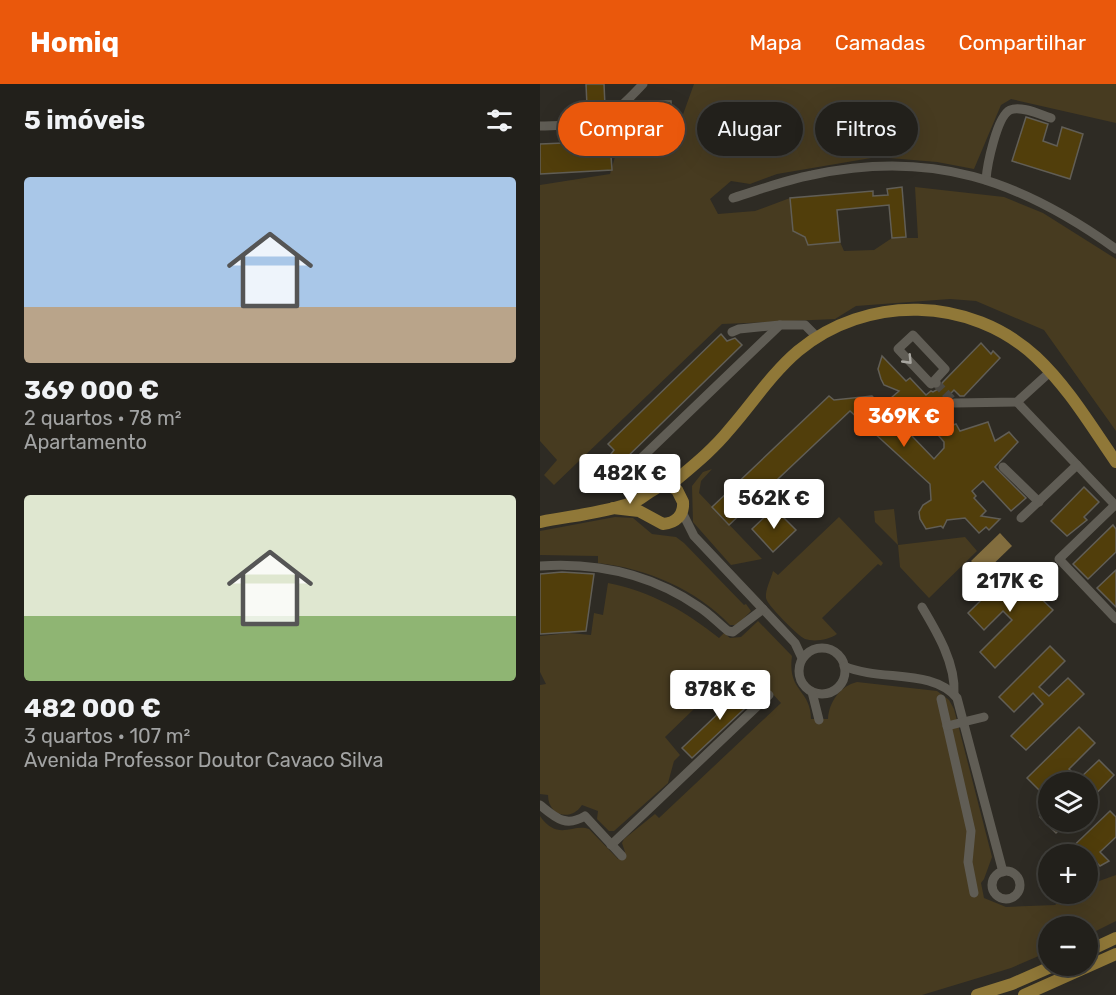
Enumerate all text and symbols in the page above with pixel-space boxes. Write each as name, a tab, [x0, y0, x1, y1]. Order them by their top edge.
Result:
text: Homiq	[30, 26, 119, 59]
text: Mapa	[749, 30, 802, 55]
text: Camadas	[835, 30, 925, 55]
text: Compartilhar	[958, 30, 1086, 55]
chip: Comprar	[558, 102, 685, 156]
chip: Alugar	[697, 102, 803, 156]
chip: Filtros	[815, 102, 918, 156]
icon: filters	[483, 104, 516, 137]
text: 5 imóveis	[24, 105, 145, 136]
icon: home	[216, 216, 324, 324]
one-way arrow	[901, 354, 912, 364]
text: 369 000 €	[24, 375, 159, 406]
pin: 369K €	[855, 397, 953, 448]
text: 369K €	[868, 404, 940, 428]
text: 2 quartos · 78 m²	[24, 406, 182, 430]
text: Apartamento	[24, 430, 147, 454]
pin: 482K €	[581, 454, 679, 505]
text: 482K €	[593, 461, 667, 485]
pin: 562K €	[725, 479, 823, 530]
text: 562K €	[738, 486, 810, 510]
icon: home	[216, 534, 324, 642]
pin: 217K €	[961, 562, 1059, 613]
text: 217K €	[976, 569, 1044, 593]
pin: 878K €	[671, 670, 769, 721]
text: 878K €	[684, 677, 756, 701]
text: 482 000 €	[24, 693, 161, 724]
text: 3 quartos · 107 m²	[24, 724, 190, 748]
text: Avenida Professor Doutor Cavaco Silva	[24, 748, 384, 772]
map controls	[1038, 772, 1098, 976]
button: layers	[1038, 772, 1098, 832]
button: +	[1038, 844, 1098, 904]
button: −	[1038, 916, 1098, 976]

